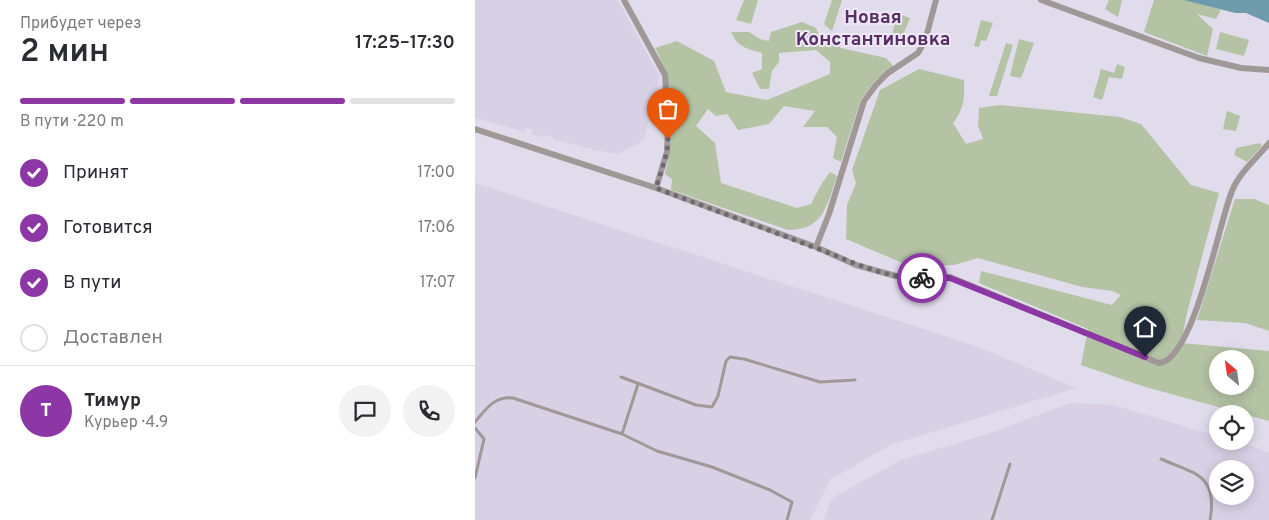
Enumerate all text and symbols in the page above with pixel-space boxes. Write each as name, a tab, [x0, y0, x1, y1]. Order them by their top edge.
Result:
district label: Новая Константиновка	[796, 6, 950, 52]
text: Прибудет через	[20, 14, 142, 34]
text: 17:25–17:30	[355, 31, 455, 55]
text: 2 мин	[20, 33, 109, 73]
pin	[647, 88, 689, 139]
icon: bag	[654, 95, 682, 123]
text: В пути · 220 m	[20, 112, 124, 132]
icon: check	[20, 159, 48, 187]
text: Принят	[63, 161, 129, 185]
text: 17:00	[417, 163, 455, 183]
icon: check	[20, 214, 48, 242]
text: Готовится	[63, 216, 153, 240]
text: 17:06	[418, 218, 455, 238]
courier	[897, 253, 947, 303]
icon: bike	[908, 264, 936, 292]
icon: check	[20, 269, 48, 297]
text: В пути	[63, 271, 121, 295]
text: 17:07	[420, 273, 455, 293]
pin	[1124, 306, 1166, 357]
icon: home	[1131, 313, 1159, 341]
text: Доставлен	[63, 326, 163, 350]
north arrow	[1209, 350, 1254, 395]
map controls	[1209, 350, 1254, 505]
button: chat	[339, 385, 391, 437]
button: phone	[403, 385, 455, 437]
text: Тимур	[84, 389, 141, 413]
text: Т	[40, 399, 52, 423]
button: locate	[1209, 405, 1254, 450]
text: Курьер · 4.9	[84, 413, 168, 433]
button: layers	[1209, 460, 1254, 505]

